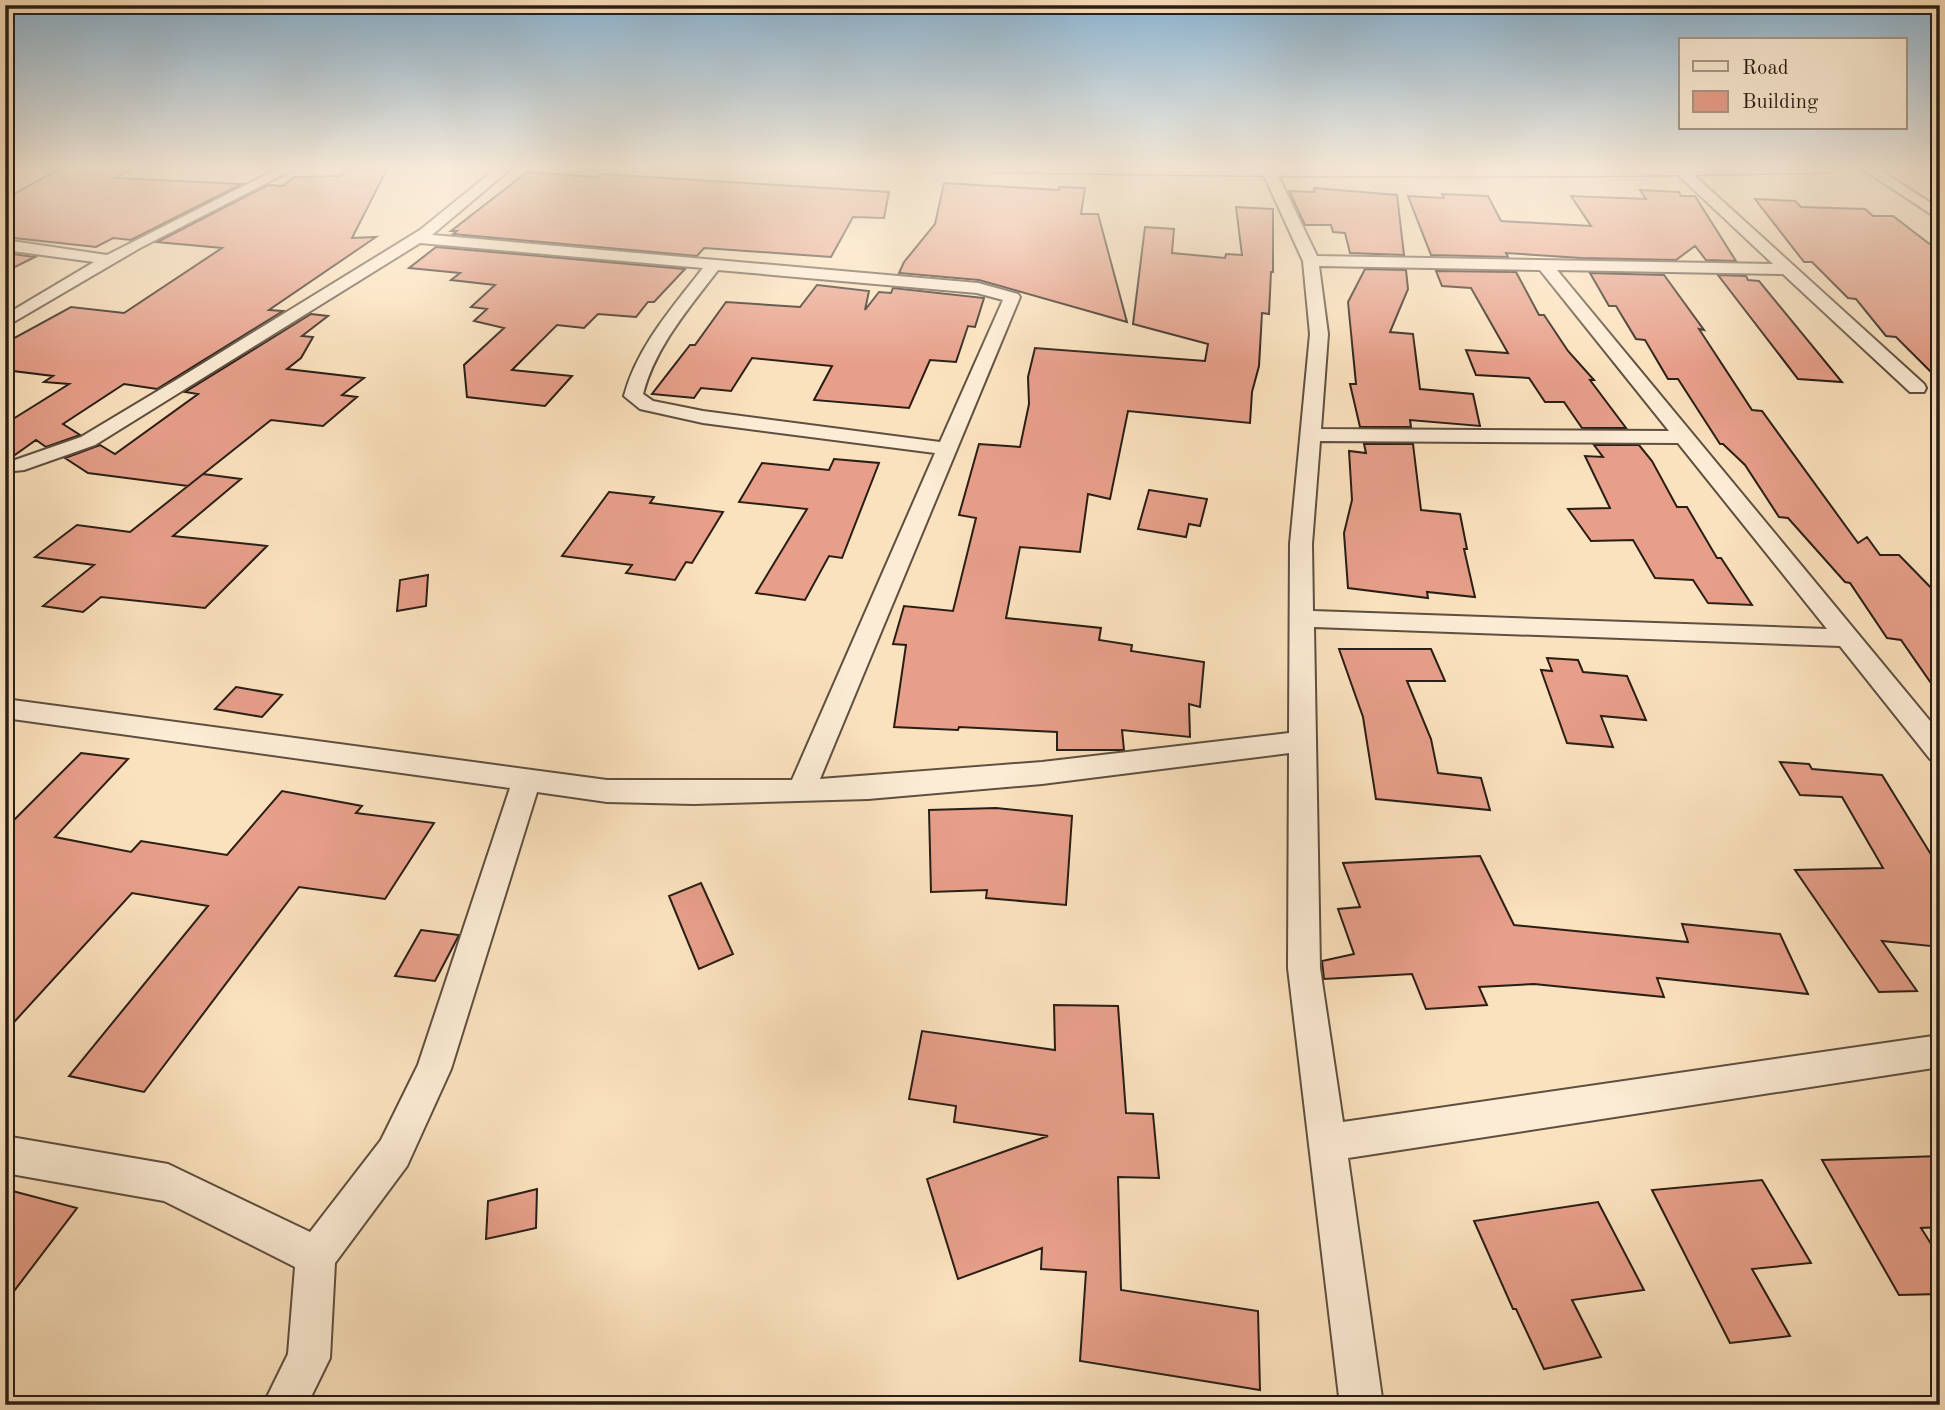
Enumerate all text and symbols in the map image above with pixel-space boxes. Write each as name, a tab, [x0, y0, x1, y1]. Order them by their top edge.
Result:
legend	[1679, 38, 1906, 130]
text: Road	[1742, 58, 1789, 79]
text: Building	[1742, 92, 1819, 113]

